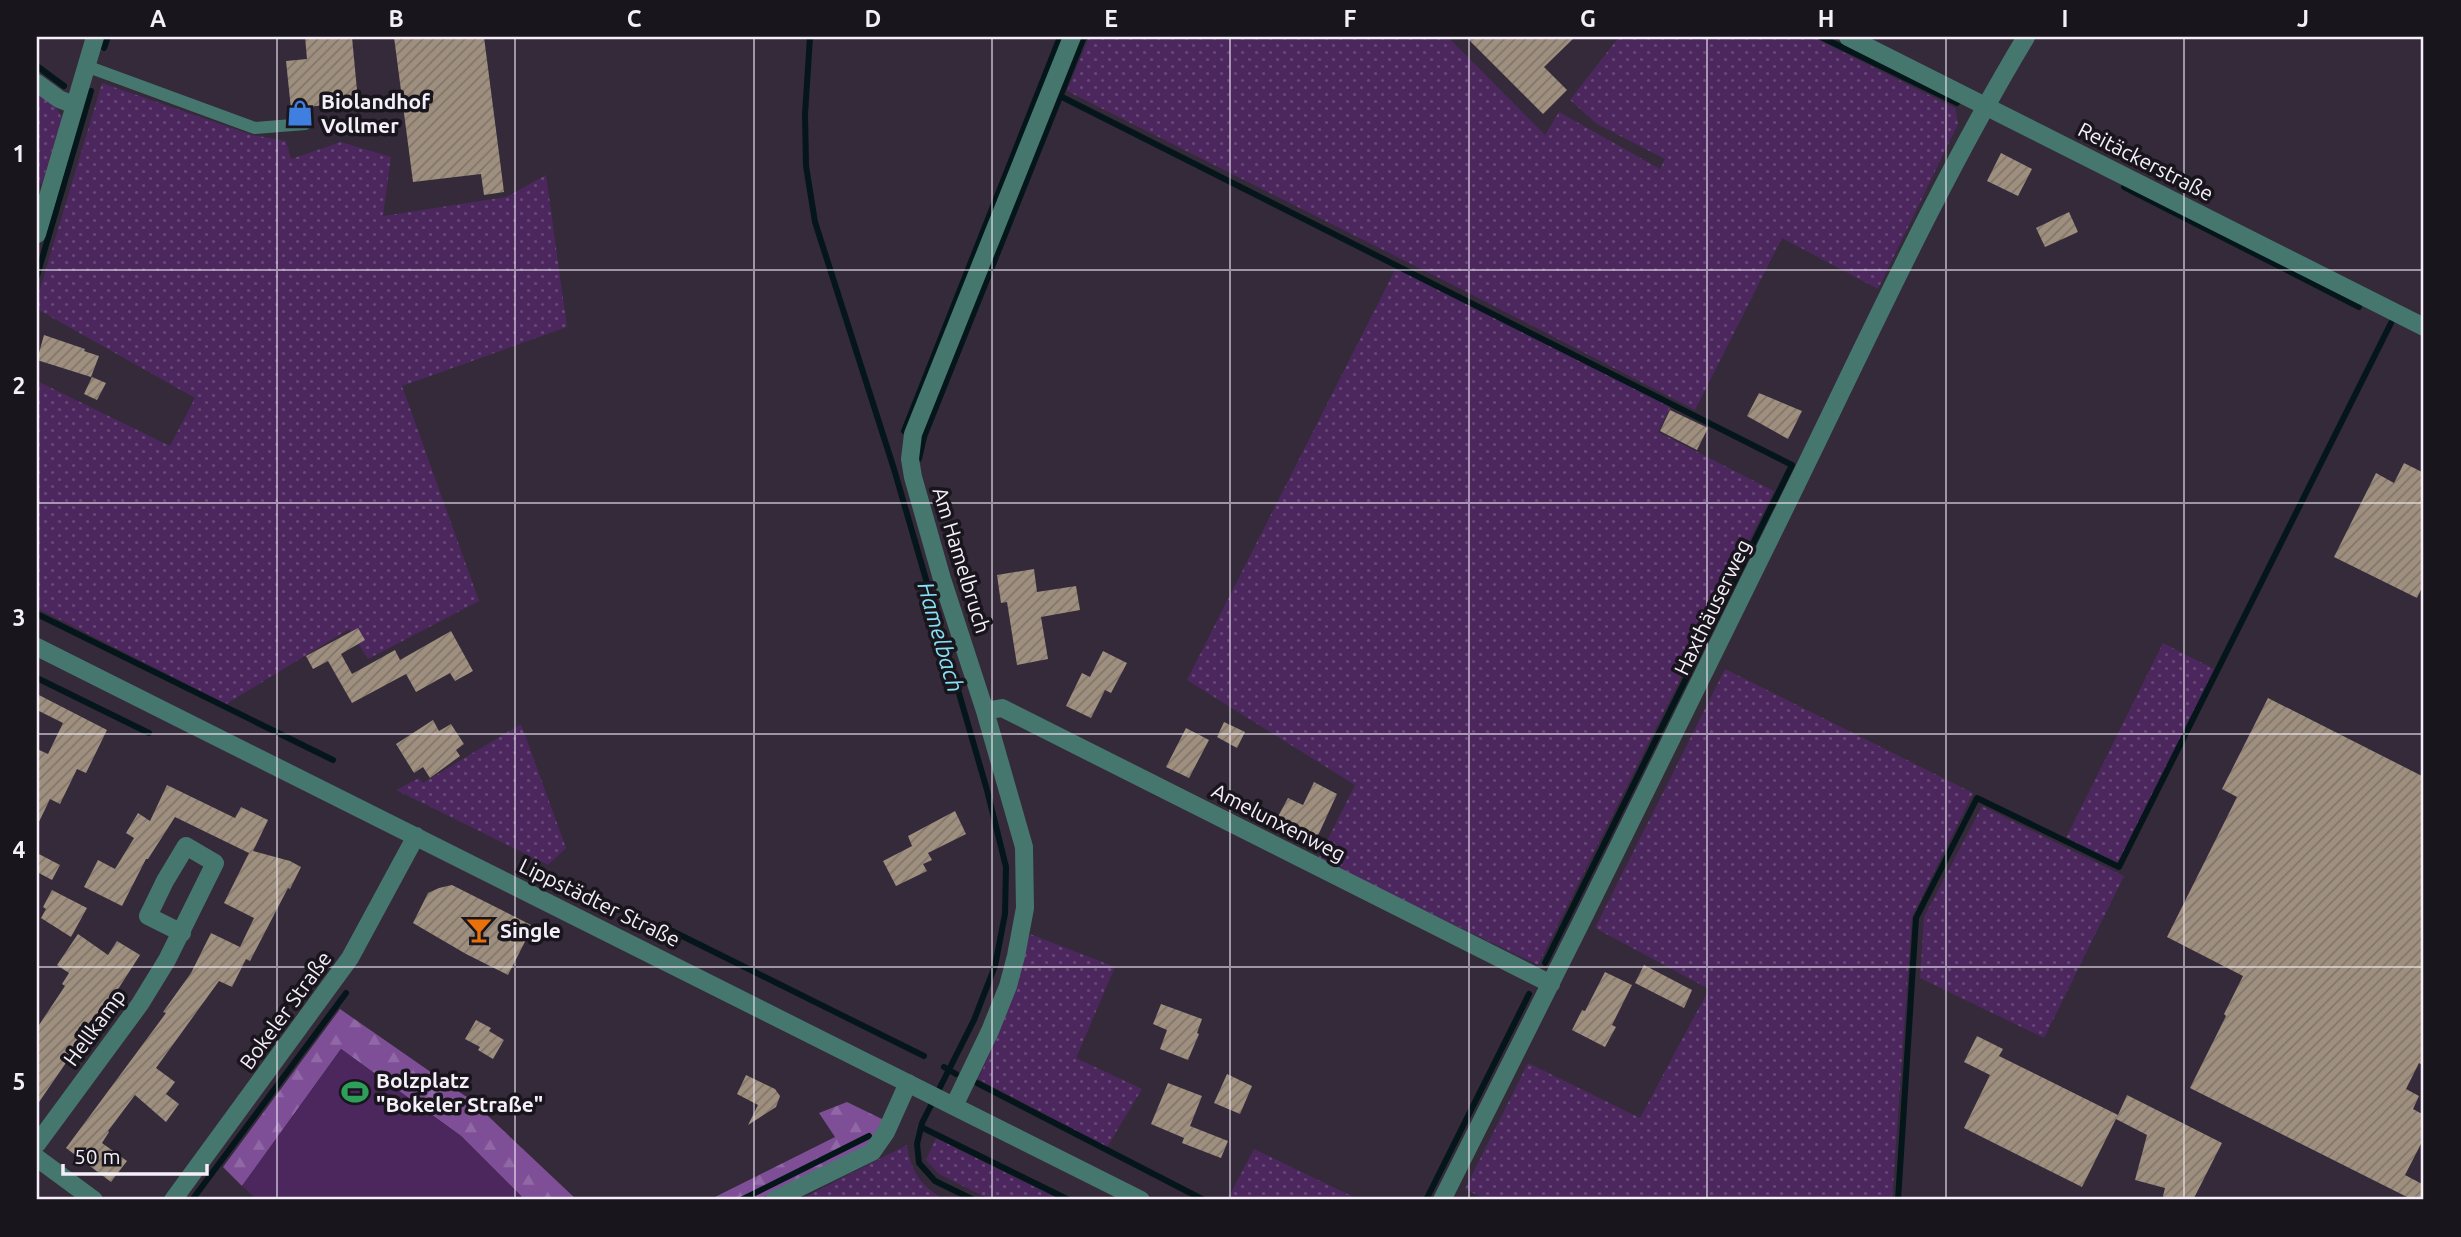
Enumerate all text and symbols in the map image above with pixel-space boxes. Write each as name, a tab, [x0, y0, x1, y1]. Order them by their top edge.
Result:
text: A	[150, 6, 166, 31]
text: B	[388, 6, 404, 31]
text: C	[627, 6, 642, 31]
text: D	[865, 6, 881, 31]
text: E	[1104, 6, 1118, 31]
text: F	[1344, 6, 1357, 31]
text: G	[1580, 6, 1596, 31]
text: H	[1818, 6, 1834, 31]
text: I	[2062, 6, 2068, 31]
text: J	[2297, 6, 2309, 31]
place label: Biolandhof Vollmer	[321, 89, 430, 137]
shop icon: Biolandhof Vollmer	[285, 98, 315, 128]
street label: Reitäckerstraße	[2074, 117, 2218, 205]
text: 1	[13, 141, 25, 166]
text: 2	[13, 373, 25, 398]
street label: Am Hamelbruch	[928, 484, 996, 636]
street label: Haxthäuserweg	[1669, 535, 1755, 679]
water label: Hamelbach	[913, 579, 969, 695]
text: 3	[13, 605, 25, 630]
street label: Amelunxenweg	[1208, 778, 1350, 866]
text: 4	[13, 837, 26, 862]
street label: Lippstädter Straße	[516, 853, 684, 951]
bar icon: Single	[464, 915, 494, 945]
place label: Single	[500, 918, 561, 942]
street label: Bokeler Straße	[234, 946, 336, 1074]
street label: Hellkamp	[58, 984, 130, 1070]
place label: Bolzplatz "Bokeler Straße"	[376, 1068, 543, 1116]
text: 5	[13, 1069, 25, 1094]
sports icon: Bolzplatz "Bokeler Straße"	[340, 1077, 370, 1107]
scale bar	[63, 1132, 206, 1176]
text: 50 m	[74, 1144, 121, 1168]

